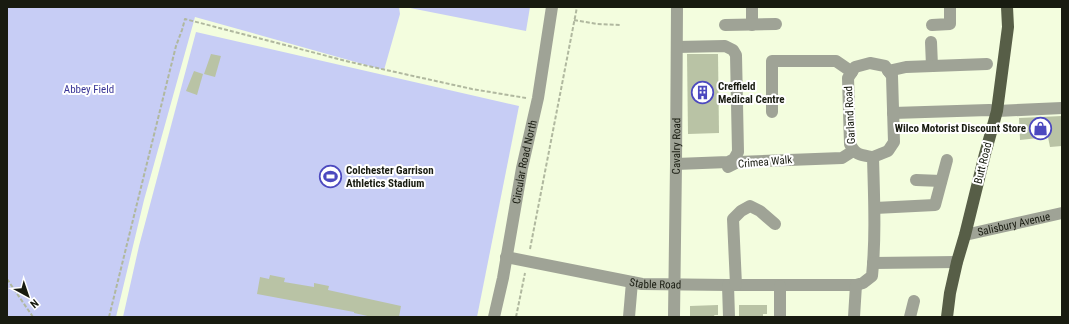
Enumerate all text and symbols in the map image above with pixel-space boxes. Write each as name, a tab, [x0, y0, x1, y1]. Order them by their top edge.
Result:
building icon: Creffield Medical Centre	[690, 79, 716, 105]
place label: Creffield Medical Centre	[718, 80, 785, 106]
park label: Abbey Field	[64, 83, 114, 96]
street label: Garland Road	[842, 86, 858, 144]
shop icon: Wilco Motorist Discount Store	[1028, 115, 1054, 141]
street label: Cavalry Road	[669, 118, 683, 174]
street label: Circular Road North	[509, 119, 539, 205]
place label: Wilco Motorist Discount Store	[895, 122, 1026, 135]
street label: Butt Road	[972, 141, 994, 185]
street label: Crimea Walk	[737, 153, 793, 171]
sports icon: Colchester Garrison Athletics Stadium	[318, 163, 344, 189]
place label: Colchester Garrison Athletics Stadium	[346, 164, 434, 190]
street label: Salisbury Avenue	[976, 209, 1051, 238]
street label: Stable Road	[628, 275, 681, 291]
north arrow	[8, 276, 48, 316]
text: N	[27, 296, 41, 311]

